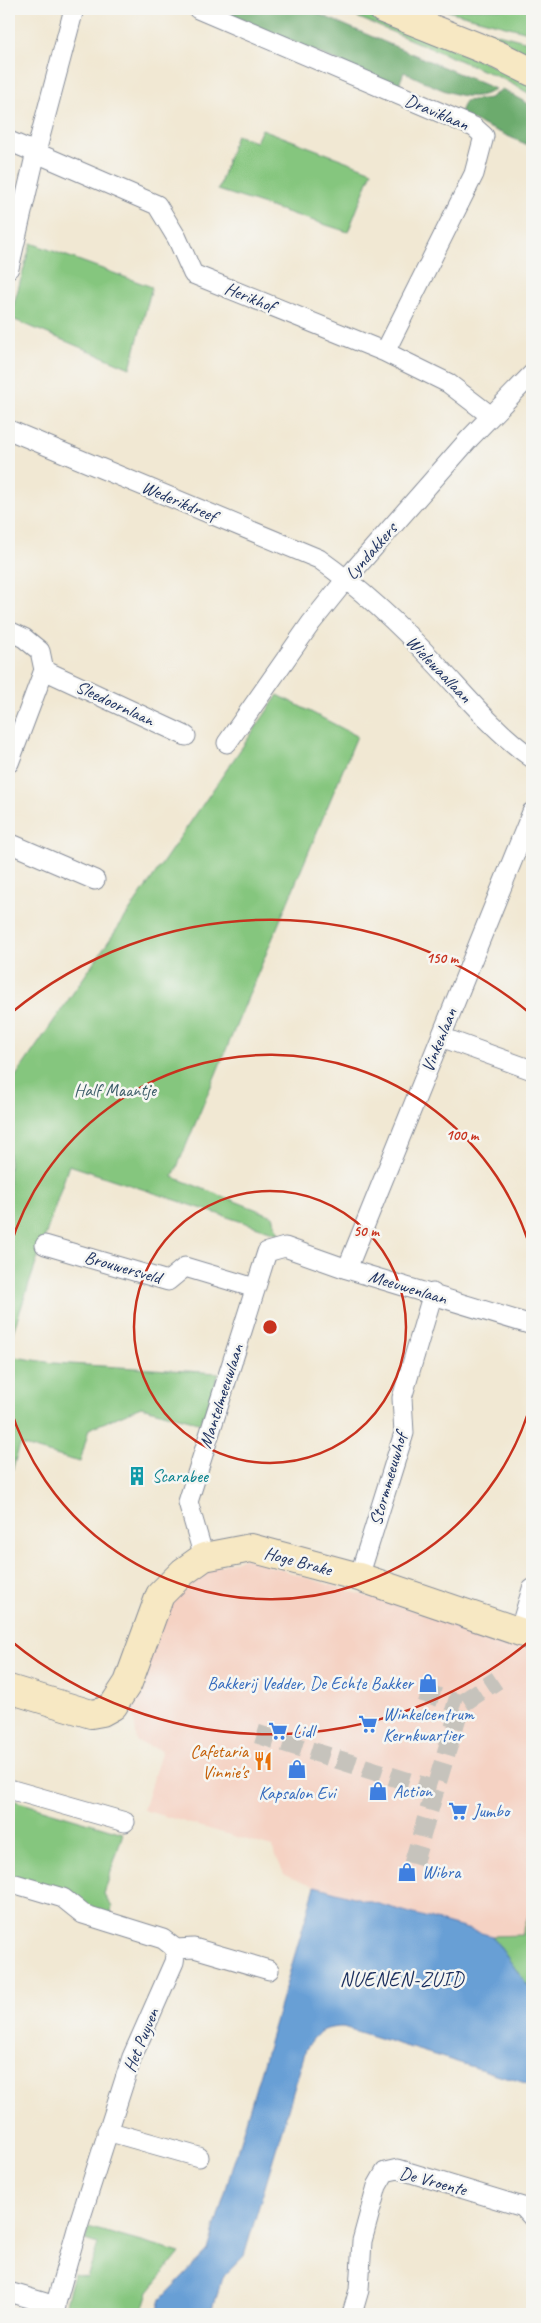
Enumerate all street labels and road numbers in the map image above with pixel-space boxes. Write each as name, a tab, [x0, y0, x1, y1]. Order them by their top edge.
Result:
street label: Draviklaan	[402, 89, 473, 136]
street label: Herikhof	[222, 277, 282, 318]
street label: Wederikdreef	[138, 475, 224, 528]
street label: Lyndakkers	[340, 517, 403, 584]
street label: Wielewaallaan	[401, 631, 477, 708]
street label: Sleedoornlaan	[72, 675, 159, 731]
street label: Vinkenlaan	[416, 1004, 462, 1075]
street label: Brouwersveld	[82, 1246, 167, 1289]
street label: Meeuwenlaan	[366, 1265, 450, 1310]
street label: Mantelmeeuwlaan	[194, 1340, 248, 1451]
street label: Stormmeeuwhof	[364, 1426, 413, 1528]
street label: Hoge Brake	[262, 1541, 335, 1581]
street label: Het Puyven	[118, 2004, 164, 2075]
street label: De Vroente	[397, 2162, 470, 2201]

